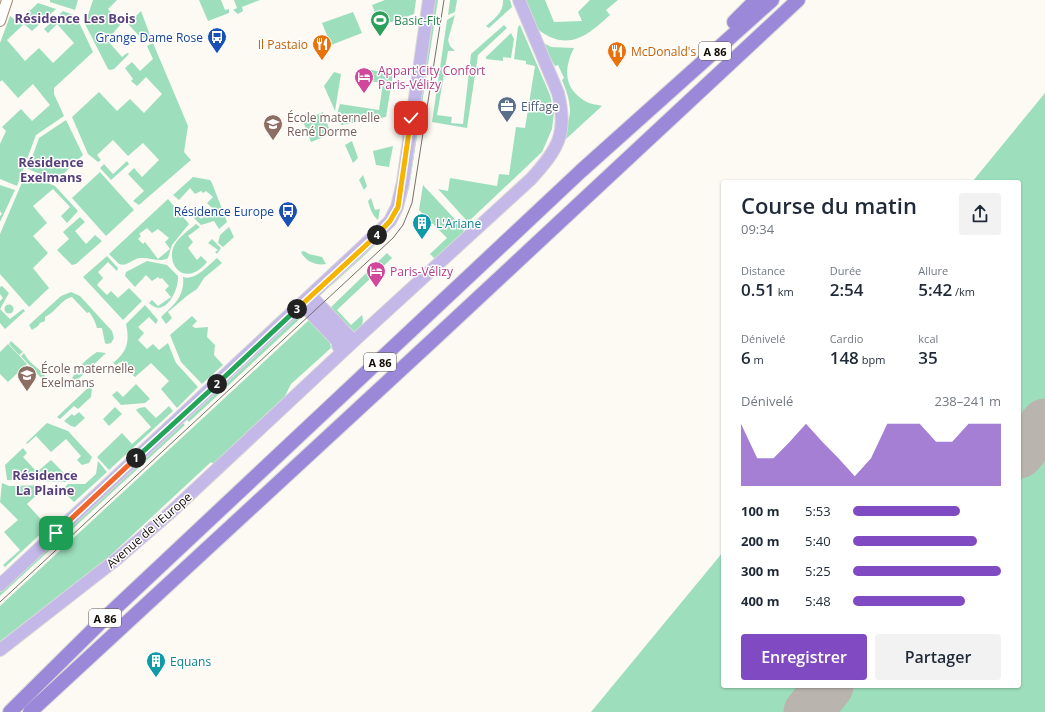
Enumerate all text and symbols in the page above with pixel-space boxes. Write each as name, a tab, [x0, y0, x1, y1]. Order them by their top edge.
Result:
district label: Résidence Les Bois	[15, 9, 135, 27]
sports icon: Basic-Fit	[369, 9, 391, 37]
place label: Basic-Fit	[394, 12, 440, 29]
bus stop icon: Grange Dame Rose	[206, 26, 228, 54]
place label: Grange Dame Rose	[96, 29, 203, 46]
restaurant icon: Il Pastaio	[311, 33, 333, 61]
place label: Il Pastaio	[258, 36, 308, 53]
restaurant icon: McDonald's	[606, 40, 628, 68]
road number: A 86	[699, 42, 731, 60]
place label: McDonald's	[631, 43, 696, 60]
place label: Appart'City Confort Paris-Vélizy	[378, 62, 485, 93]
hotel icon: Appart'City Confort Paris-Vélizy	[353, 66, 375, 94]
office icon: Eiffage	[496, 95, 518, 123]
place label: Eiffage	[521, 98, 559, 115]
pin	[394, 101, 428, 135]
icon: check	[400, 107, 422, 129]
place label: École maternelle René Dorme	[287, 109, 380, 140]
school or university icon: École maternelle René Dorme	[262, 113, 284, 141]
district label: Résidence Exelmans	[18, 153, 84, 186]
text: Course du matin	[741, 190, 917, 220]
button: share	[959, 193, 1001, 235]
bus stop icon: Résidence Europe	[277, 200, 299, 228]
place label: Résidence Europe	[174, 203, 274, 220]
building icon: L'Ariane	[411, 212, 433, 240]
place label: L'Ariane	[436, 215, 481, 232]
text: 09:34	[741, 220, 774, 238]
pin: 4	[367, 225, 387, 245]
text: 4	[374, 227, 380, 242]
hotel icon: Paris-Vélizy	[365, 260, 387, 288]
place label: Paris-Vélizy	[390, 263, 454, 280]
text: Distance	[741, 263, 785, 278]
text: Durée	[830, 263, 861, 278]
text: Allure	[918, 263, 948, 278]
text: 0.51	[741, 278, 775, 301]
text: 2:54	[830, 278, 863, 301]
text: 5:42	[918, 278, 952, 301]
text: km	[775, 284, 794, 299]
text: /km	[952, 284, 975, 299]
pin: 3	[287, 299, 307, 319]
text: 3	[294, 301, 300, 316]
text: Dénivelé	[741, 331, 785, 346]
text: Cardio	[830, 331, 863, 346]
text: kcal	[918, 331, 938, 346]
text: 6	[741, 346, 751, 369]
text: 148	[830, 346, 859, 369]
text: 35	[918, 346, 938, 369]
text: m	[751, 352, 764, 367]
text: bpm	[859, 352, 885, 367]
road number: A 86	[364, 353, 396, 371]
place label: École maternelle Exelmans	[41, 360, 134, 391]
school or university icon: École maternelle Exelmans	[16, 364, 38, 392]
pin: 2	[207, 374, 227, 394]
text: 2	[214, 376, 220, 391]
text: Dénivelé	[741, 392, 793, 410]
text: 238–241 m	[934, 392, 1001, 410]
pin: 1	[126, 448, 146, 468]
text: 1	[133, 450, 139, 465]
district label: Résidence La Plaine	[12, 466, 78, 499]
street label: Avenue de l'Europe	[103, 488, 196, 572]
text: 100 m	[741, 502, 779, 520]
text: 5:53	[805, 502, 831, 520]
pin	[39, 516, 73, 550]
icon: arrive	[45, 522, 67, 544]
text: 200 m	[741, 532, 779, 550]
text: 5:40	[805, 532, 831, 550]
text: 300 m	[741, 562, 779, 580]
text: 5:25	[805, 562, 831, 580]
text: 400 m	[741, 592, 779, 610]
text: 5:48	[805, 592, 831, 610]
road number: A 86	[89, 609, 121, 627]
button: Enregistrer	[741, 634, 867, 680]
button: Partager	[875, 634, 1001, 680]
building icon: Equans	[145, 650, 167, 678]
place label: Equans	[170, 653, 211, 670]

